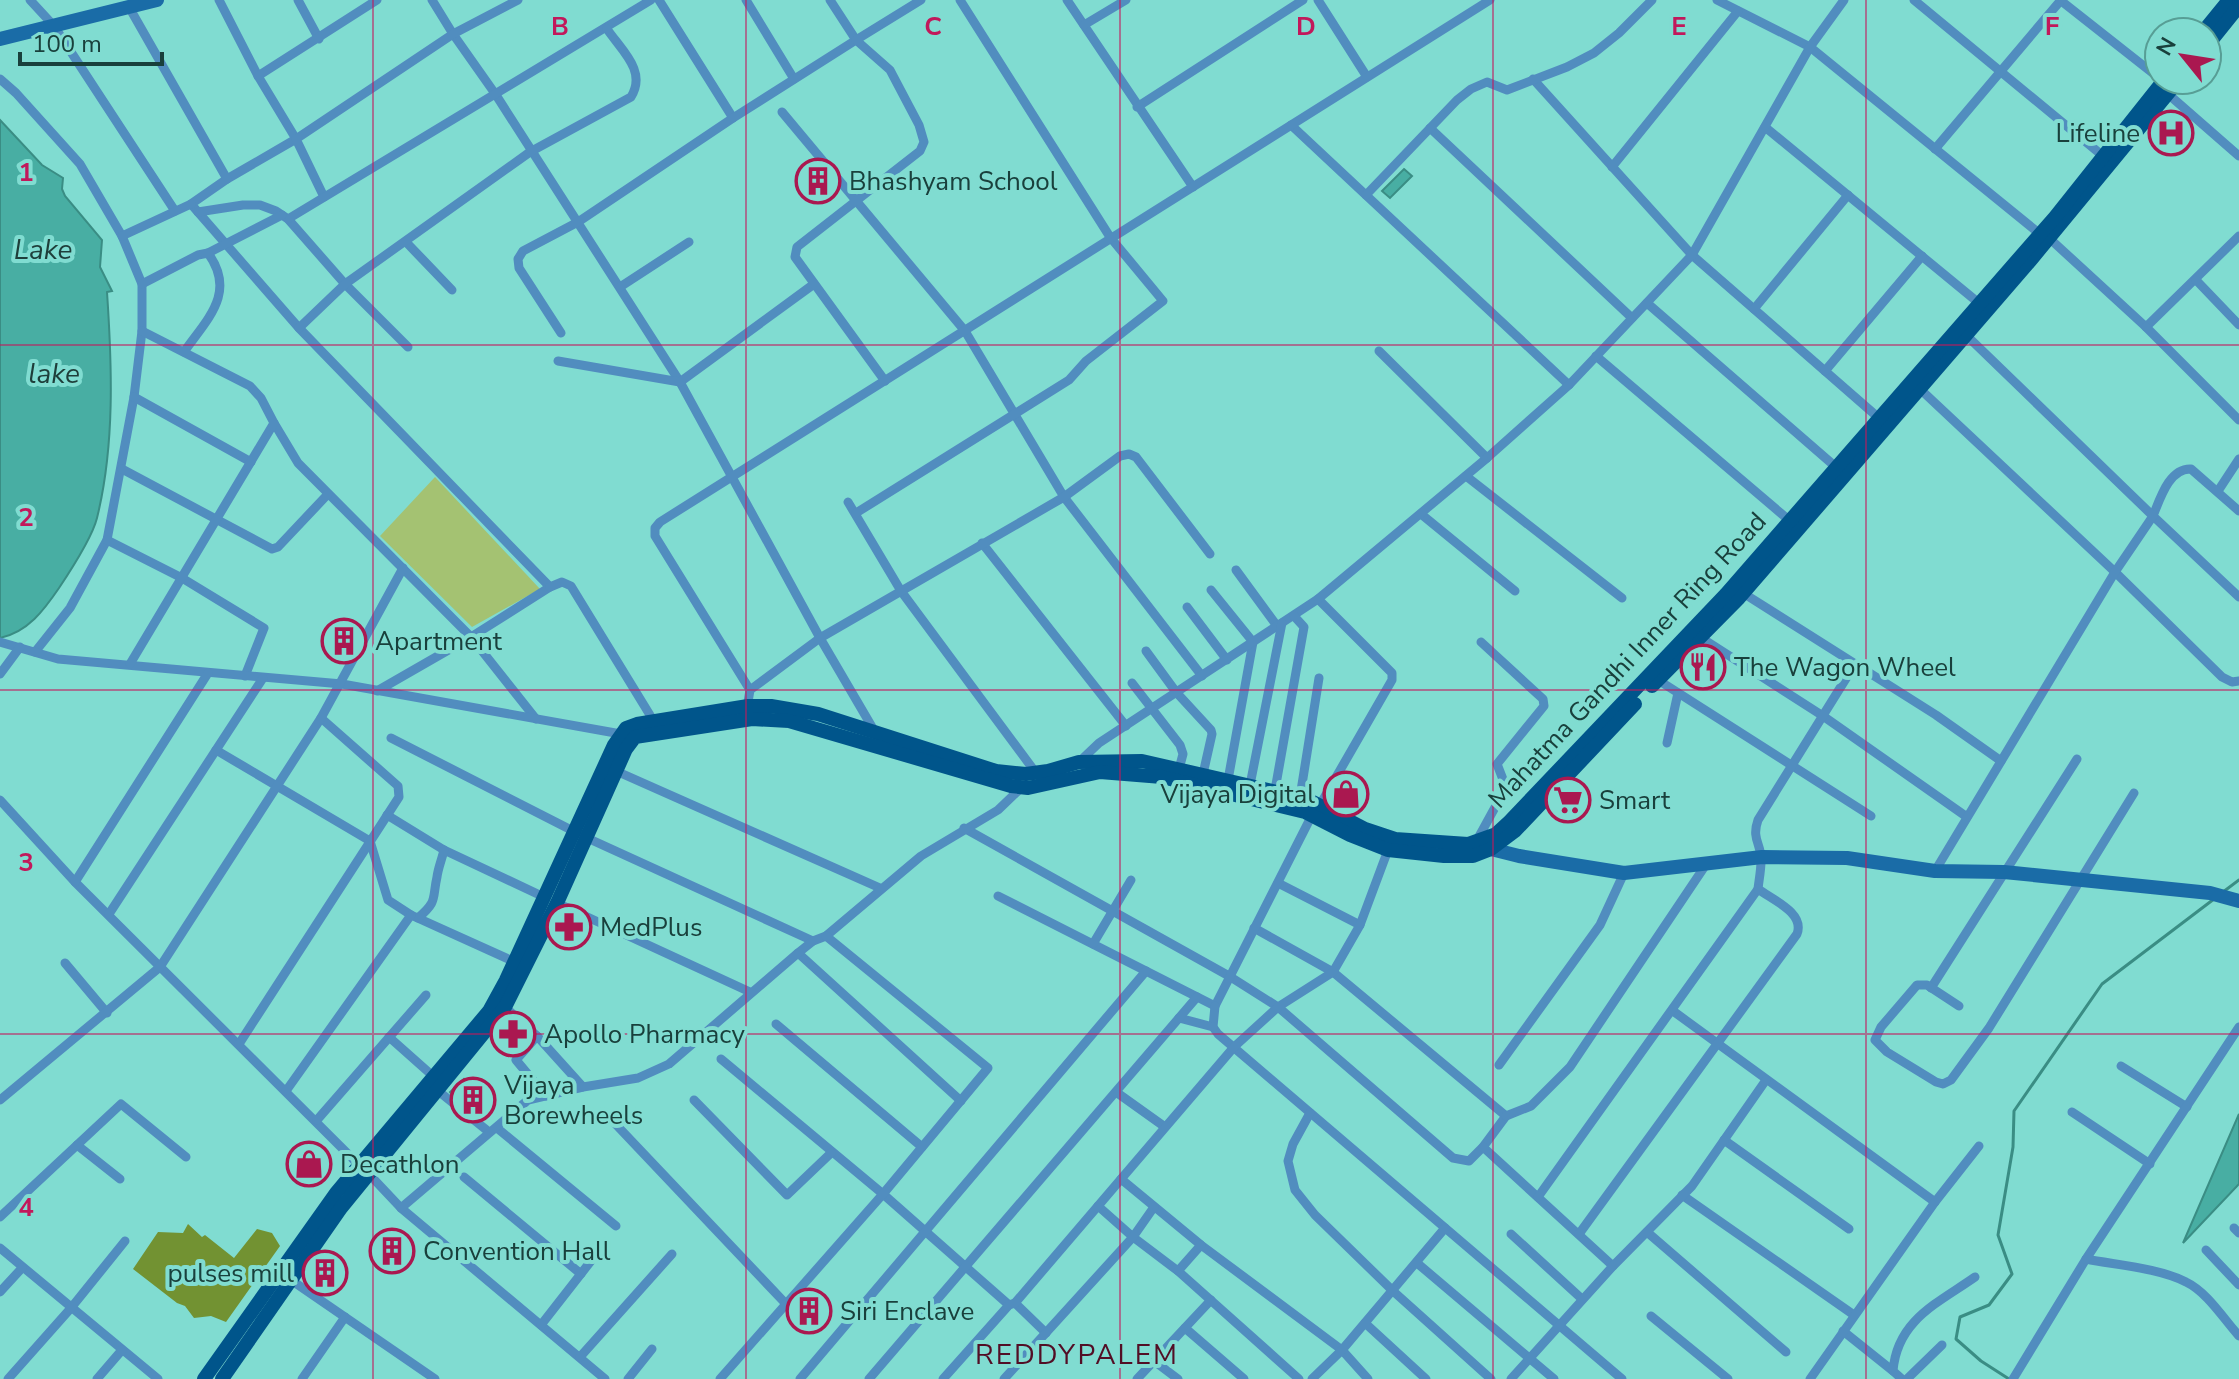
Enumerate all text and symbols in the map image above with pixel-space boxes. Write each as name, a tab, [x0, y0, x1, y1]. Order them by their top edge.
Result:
text: B	[551, 9, 569, 44]
text: C	[924, 9, 942, 44]
text: D	[1296, 9, 1316, 44]
text: E	[1671, 9, 1687, 44]
text: F	[2045, 9, 2059, 44]
scale bar	[20, 16, 162, 66]
north arrow	[2143, 16, 2223, 96]
text: 100 m	[32, 28, 102, 60]
text: N	[2149, 32, 2184, 61]
hospital icon: Lifeline	[2147, 109, 2195, 157]
place label: Lifeline	[2055, 116, 2140, 151]
text: 1	[18, 155, 34, 190]
building icon: Bhashyam School	[794, 157, 842, 205]
place label: Bhashyam School	[849, 164, 1058, 199]
water label: Lake	[14, 231, 72, 269]
water label: lake	[28, 355, 80, 393]
text: 2	[18, 500, 34, 535]
street label: Mahatma Gandhi Inner Ring Road	[1481, 505, 1774, 816]
building icon: Apartment	[320, 617, 368, 665]
place label: Apartment	[375, 624, 503, 659]
restaurant icon: The Wagon Wheel	[1679, 643, 1727, 691]
place label: The Wagon Wheel	[1734, 650, 1956, 685]
shop icon: Vijaya Digital	[1322, 770, 1370, 818]
supermarket icon: Smart	[1544, 776, 1592, 824]
place label: Vijaya Digital	[1160, 777, 1315, 812]
place label: Smart	[1599, 783, 1671, 818]
text: 3	[18, 845, 34, 880]
pharmacy icon: MedPlus	[545, 903, 593, 951]
place label: MedPlus	[600, 910, 702, 945]
pharmacy icon: Apollo Pharmacy	[489, 1010, 537, 1058]
place label: Apollo Pharmacy	[544, 1017, 745, 1052]
place label: Vijaya Borewheels	[503, 1068, 643, 1133]
building icon: Vijaya Borewheels	[449, 1076, 497, 1124]
shop icon: Decathlon	[285, 1140, 333, 1188]
place label: Decathlon	[340, 1147, 460, 1182]
text: 4	[18, 1190, 34, 1225]
building icon: Convention Hall	[368, 1227, 416, 1275]
place label: Convention Hall	[423, 1234, 611, 1269]
building icon: pulses mill	[301, 1249, 349, 1297]
place label: pulses mill	[167, 1256, 294, 1291]
building icon: Siri Enclave	[785, 1287, 833, 1335]
place label: Siri Enclave	[840, 1294, 974, 1329]
district label: REDDYPALEM	[975, 1336, 1179, 1374]

